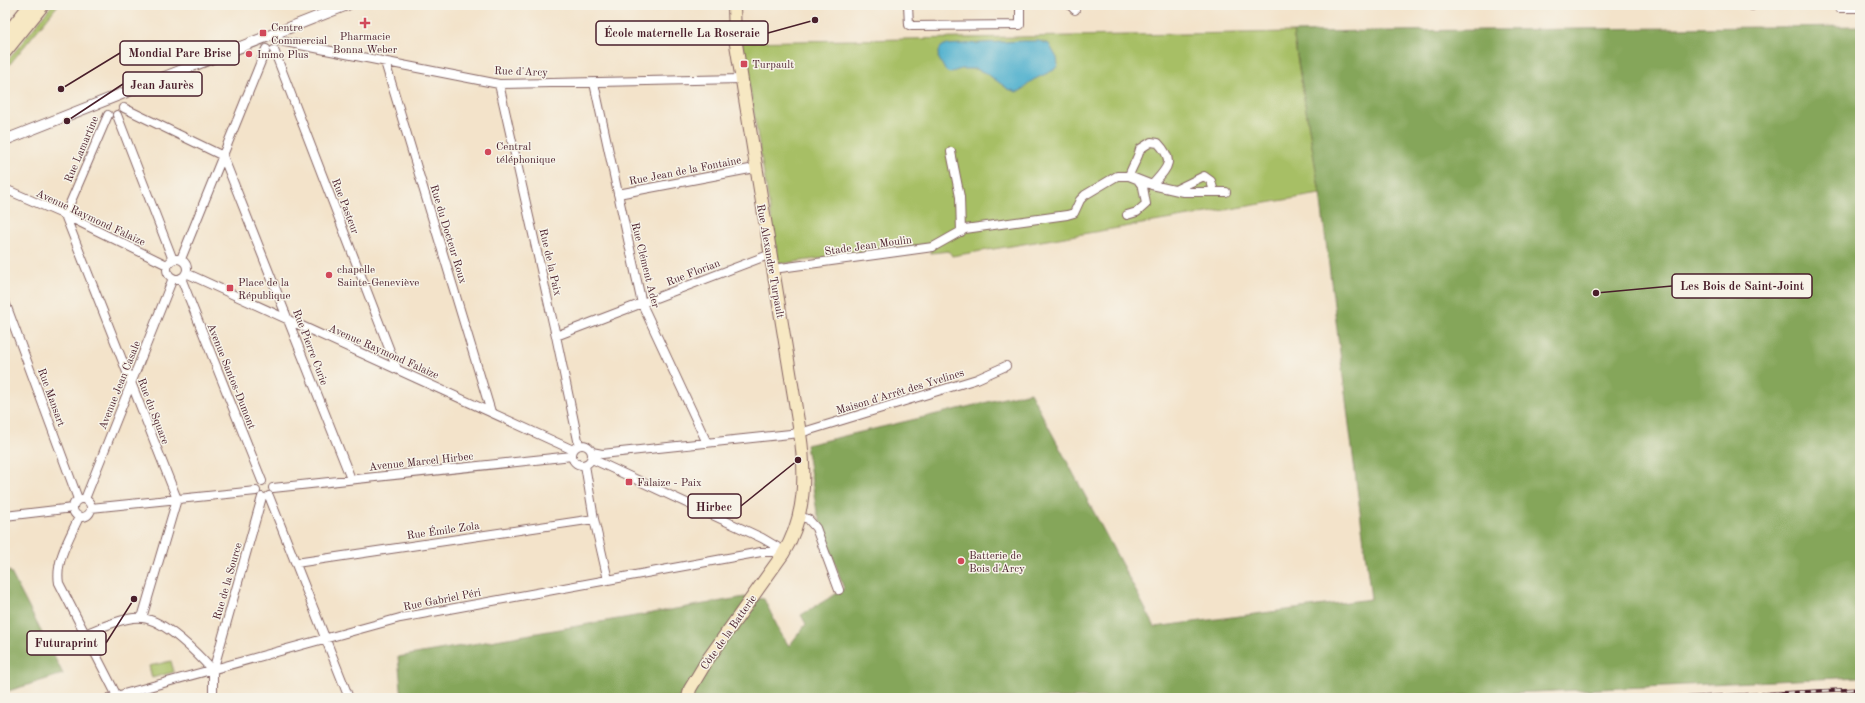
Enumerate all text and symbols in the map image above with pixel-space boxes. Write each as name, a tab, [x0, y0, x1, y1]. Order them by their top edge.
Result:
marker: Pharmacie Bonna Weber	[360, 18, 370, 28]
callout: École maternelle La Roseraie	[596, 21, 768, 45]
place label: Centre Commercial	[271, 23, 327, 47]
text: École maternelle La Roseraie	[604, 25, 760, 40]
marker: Centre Commercial	[258, 28, 268, 38]
place label: Pharmacie Bonna Weber	[333, 32, 398, 56]
callout: Mondial Pare Brise	[120, 41, 239, 65]
text: Mondial Pare Brise	[129, 48, 232, 60]
marker: Immo Plus	[244, 49, 254, 59]
place label: Immo Plus	[257, 50, 309, 61]
marker: Turpault	[739, 59, 749, 69]
place label: Turpault	[752, 60, 794, 71]
street label: Rue d'Arcy	[494, 66, 548, 79]
callout: Jean Jaurès	[123, 72, 202, 96]
text: Jean Jaurès	[130, 80, 194, 92]
street label: Rue Lamartine	[63, 115, 101, 185]
place label: Central téléphonique	[496, 142, 555, 166]
marker: Central téléphonique	[483, 147, 493, 157]
street label: Rue Jean de la Fontaine	[628, 155, 742, 188]
street label: Rue Pasteur	[329, 177, 360, 236]
street label: Rue du Docteur Roux	[427, 184, 468, 285]
street label: Avenue Raymond Falaize	[34, 188, 147, 249]
street label: Rue Alexandre Turpault	[754, 203, 785, 319]
street label: Rue Clément Ader	[629, 221, 661, 310]
street label: Rue de la Paix	[536, 228, 563, 297]
street label: Stade Jean Moulin	[824, 235, 913, 258]
street label: Rue Florian	[665, 258, 722, 289]
place label: chapelle Sainte-Geneviève	[337, 265, 419, 289]
marker: chapelle Sainte-Geneviève	[324, 270, 334, 280]
callout: Les Bois de Saint-Joint	[1672, 274, 1812, 298]
place label: Place de la République	[238, 278, 291, 302]
text: Les Bois de Saint-Joint	[1680, 281, 1805, 293]
marker: Place de la République	[225, 283, 235, 293]
street label: Rue Pierre Curie	[290, 308, 329, 387]
street label: Avenue Santos-Dumont	[204, 322, 257, 431]
street label: Avenue Raymond Falaize	[327, 323, 440, 382]
street label: Avenue Jean Casale	[98, 340, 143, 431]
street label: Rue Mansart	[35, 367, 66, 428]
street label: Maison d'Arrêt des Yvelines	[835, 368, 966, 417]
street label: Rue du Square	[135, 377, 170, 446]
street label: Avenue Marcel Hirbec	[369, 452, 474, 473]
marker: Falaize - Paix	[624, 477, 634, 487]
place label: Falaize - Paix	[637, 478, 702, 489]
callout: Hirbec	[688, 494, 741, 518]
text: Hirbec	[696, 502, 733, 514]
street label: Rue Émile Zola	[406, 519, 481, 542]
street label: Rue de la Source	[212, 542, 245, 621]
place label: Batterie de Bois d'Arcy	[969, 551, 1025, 575]
marker: Batterie de Bois d'Arcy	[956, 556, 966, 566]
street label: Rue Gabriel Péri	[403, 588, 482, 613]
street label: Côte de la Batterie	[699, 593, 759, 672]
callout: Futuraprint	[27, 631, 106, 655]
text: Futuraprint	[34, 638, 98, 650]

